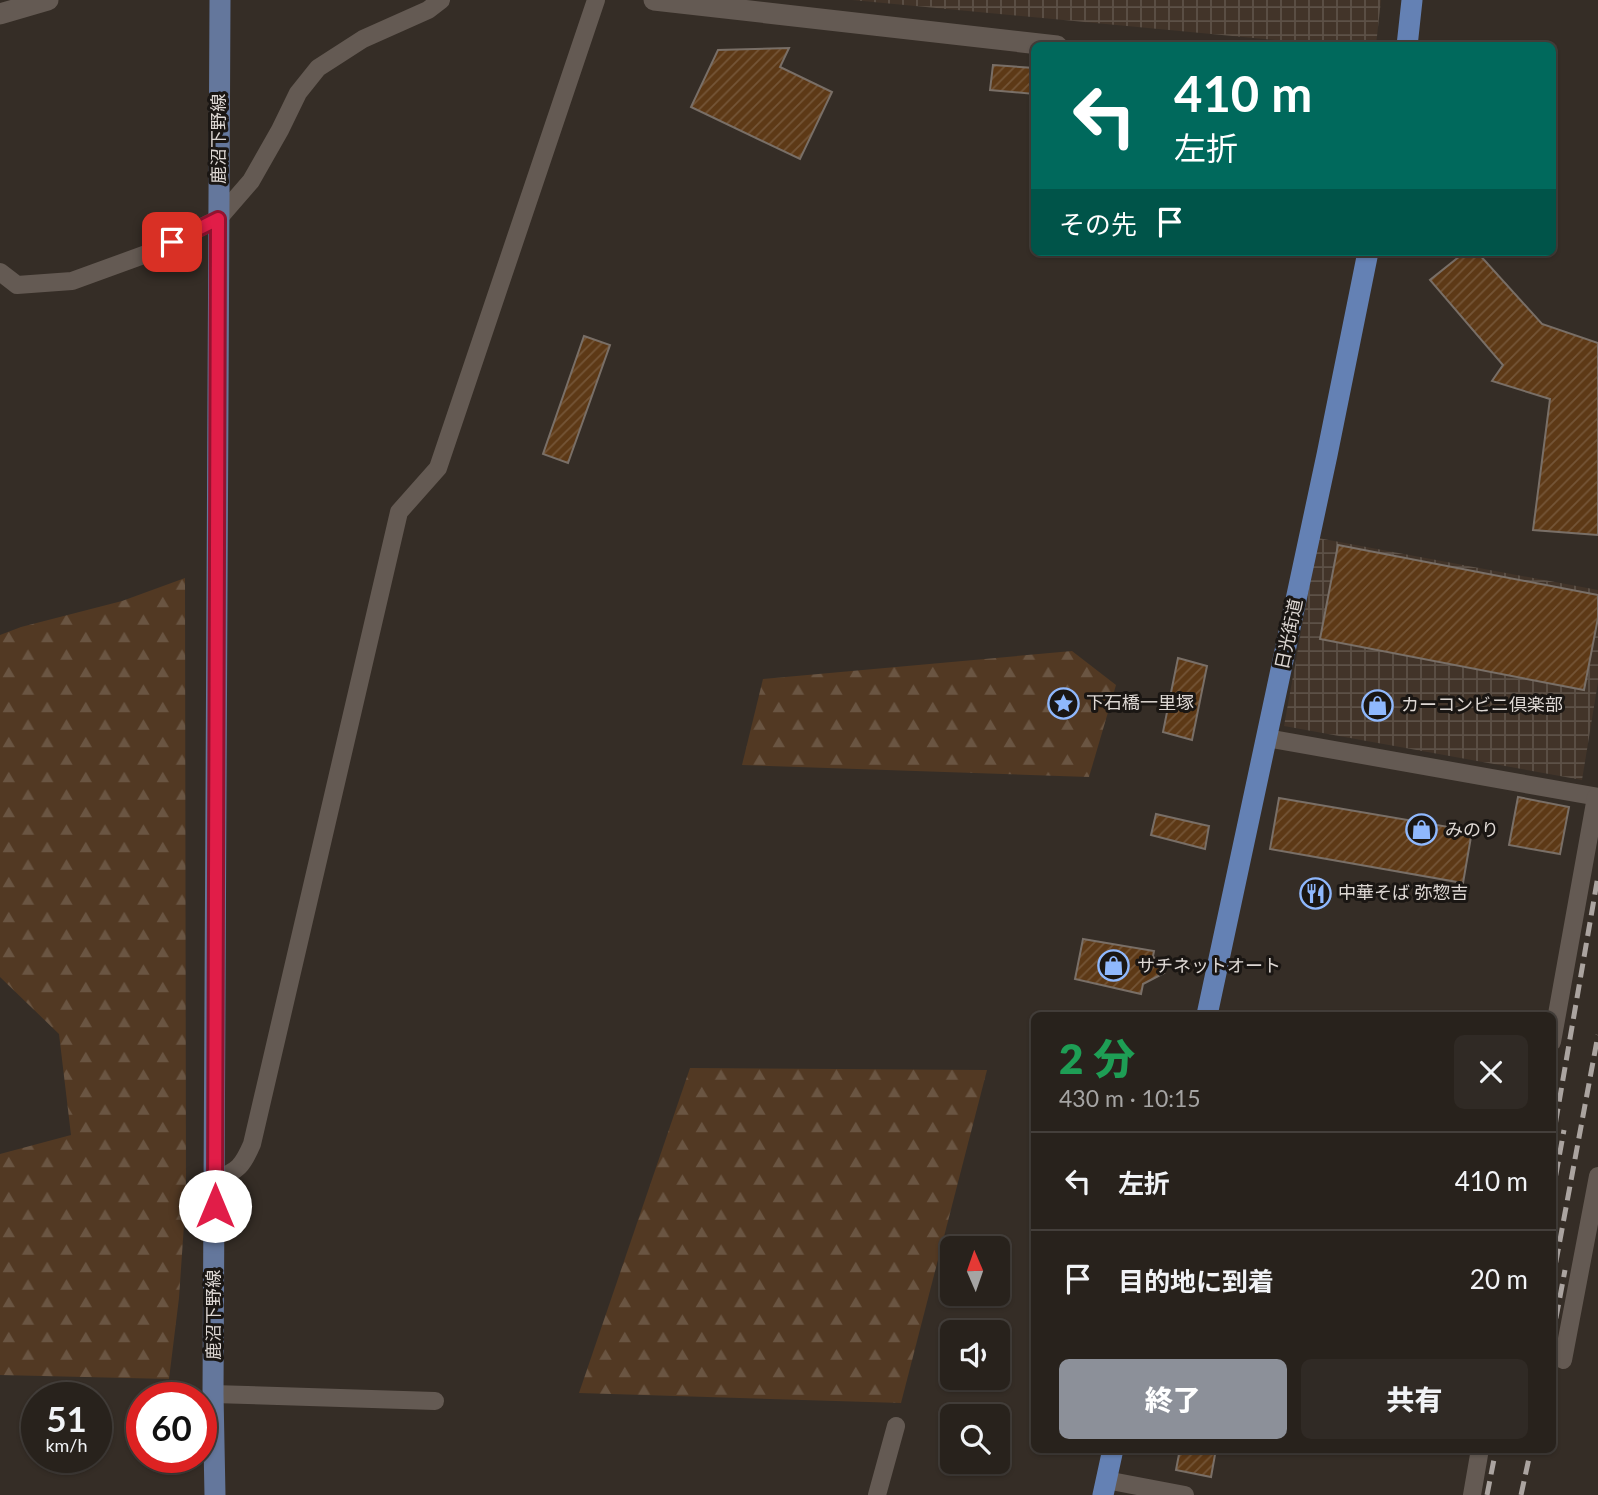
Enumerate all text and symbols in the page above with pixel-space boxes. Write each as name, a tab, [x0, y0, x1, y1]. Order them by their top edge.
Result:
text: 410 m	[1174, 64, 1312, 122]
icon: left	[1059, 70, 1150, 161]
street label: 鹿沼下野線	[207, 94, 229, 184]
text: 左折	[1174, 128, 1238, 167]
icon: arrive	[1151, 203, 1189, 241]
text: その先	[1059, 208, 1137, 240]
pin	[142, 212, 202, 272]
icon: arrive	[153, 223, 191, 261]
street label: 日光街道	[1270, 596, 1306, 671]
place icon: 下石橋一里塚	[1046, 686, 1080, 720]
shop icon: カーコンビニ倶楽部	[1361, 688, 1395, 722]
place label: 下石橋一里塚	[1086, 691, 1194, 713]
place label: カーコンビニ倶楽部	[1401, 693, 1563, 715]
shop icon: みのり	[1405, 813, 1439, 847]
place label: みのり	[1445, 818, 1499, 840]
restaurant icon: 中華そば 弥惣吉	[1298, 876, 1332, 910]
place label: 中華そば 弥惣吉	[1338, 881, 1469, 903]
shop icon: サチネットオート	[1097, 949, 1131, 983]
place label: サチネットオート	[1137, 954, 1281, 976]
text: 2 分	[1059, 1033, 1135, 1083]
button: close	[1454, 1035, 1528, 1109]
text: 430 m · 10:15	[1059, 1084, 1201, 1112]
icon: left	[1059, 1162, 1097, 1200]
text: 410 m	[1455, 1165, 1528, 1197]
text: 左折	[1118, 1167, 1170, 1199]
position arrow	[178, 1169, 252, 1243]
north arrow	[940, 1236, 1010, 1306]
map controls	[940, 1236, 1010, 1474]
icon: arrive	[1059, 1260, 1097, 1298]
text: 20 m	[1470, 1263, 1528, 1295]
text: 目的地に到着	[1118, 1265, 1274, 1297]
street label: 鹿沼下野線	[202, 1270, 224, 1360]
button: sound	[940, 1320, 1010, 1390]
button: 終了	[1059, 1359, 1287, 1439]
button: 共有	[1301, 1359, 1528, 1439]
speed limit sign: 60	[126, 1382, 217, 1473]
text: 51	[46, 1397, 87, 1439]
button: search	[940, 1404, 1010, 1474]
text: km/h	[45, 1434, 88, 1456]

